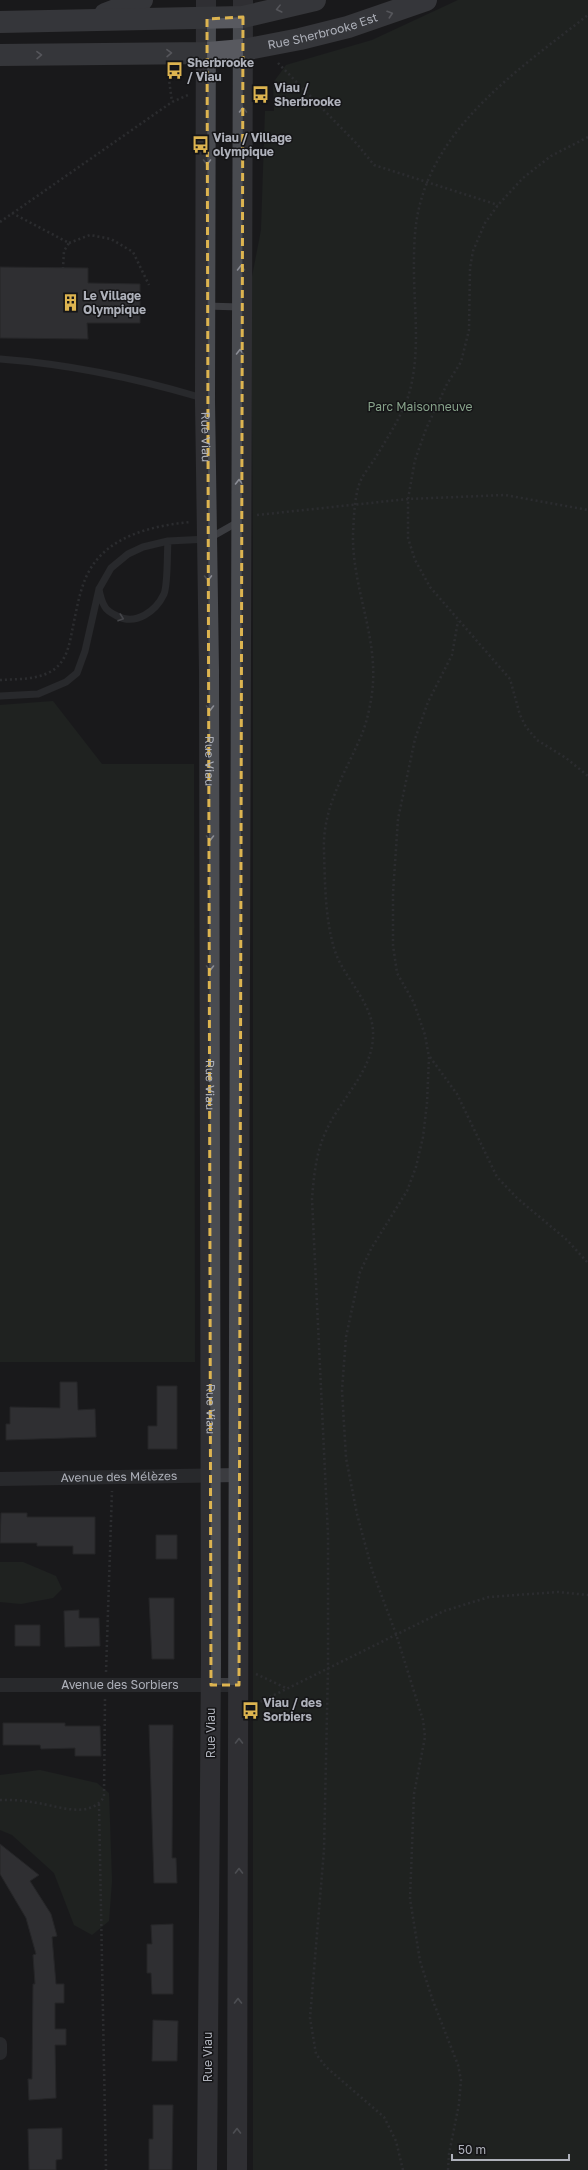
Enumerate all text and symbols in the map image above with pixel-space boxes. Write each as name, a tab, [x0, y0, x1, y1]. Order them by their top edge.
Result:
one-way arrow	[276, 4, 283, 13]
street label: Rue Sherbrooke Est	[266, 9, 380, 52]
one-way arrow	[386, 10, 393, 19]
one-way arrow	[166, 49, 172, 57]
one-way arrow	[36, 51, 42, 59]
place label: Sherbrooke / Viau	[187, 55, 254, 84]
bus stop icon: Sherbrooke / Viau	[164, 60, 184, 80]
place label: Viau / Sherbrooke	[274, 80, 341, 109]
bus stop icon: Viau / Sherbrooke	[251, 85, 271, 105]
one-way arrow	[239, 107, 247, 113]
place label: Viau / Village olympique	[213, 130, 292, 159]
bus stop icon: Viau / Village olympique	[190, 135, 210, 155]
one-way arrow	[203, 159, 211, 165]
one-way arrow	[237, 265, 245, 271]
place label: Le Village Olympique	[83, 288, 146, 317]
building icon: Le Village Olympique	[60, 293, 80, 313]
one-way arrow	[236, 349, 244, 355]
park label: Parc Maisonneuve	[368, 399, 472, 414]
street label: Rue Viau	[198, 412, 214, 462]
one-way arrow	[235, 479, 243, 485]
one-way arrow	[204, 575, 212, 581]
one-way arrow	[117, 613, 124, 621]
one-way arrow	[206, 705, 214, 711]
street label: Rue Viau	[202, 736, 217, 786]
one-way arrow	[206, 835, 214, 841]
one-way arrow	[206, 965, 214, 971]
street label: Rue Viau	[203, 1060, 218, 1110]
street label: Rue Viau	[203, 1384, 219, 1434]
street label: Avenue des Mélèzes	[61, 1468, 177, 1485]
street label: Avenue des Sorbiers	[61, 1677, 179, 1692]
place label: Viau / des Sorbiers	[263, 1695, 322, 1724]
bus stop icon: Viau / des Sorbiers	[240, 1700, 260, 1720]
street label: Rue Viau	[203, 1708, 218, 1758]
one-way arrow	[235, 1738, 243, 1744]
one-way arrow	[235, 1868, 243, 1874]
one-way arrow	[234, 1998, 242, 2004]
street label: Rue Viau	[200, 2032, 215, 2082]
one-way arrow	[233, 2128, 242, 2134]
scale bar	[452, 2136, 569, 2162]
text: 50 m	[458, 2142, 486, 2157]

